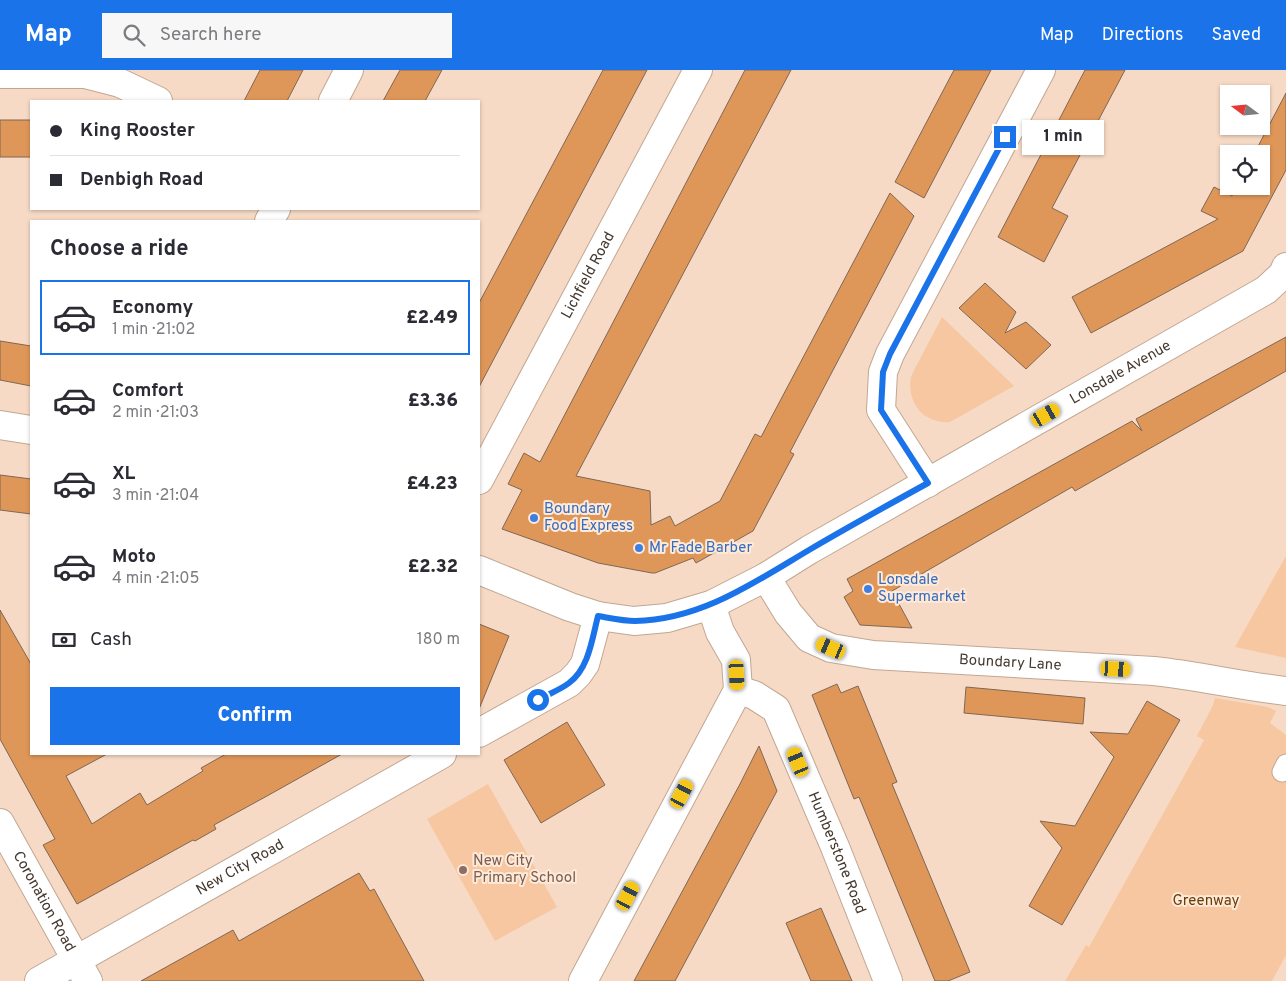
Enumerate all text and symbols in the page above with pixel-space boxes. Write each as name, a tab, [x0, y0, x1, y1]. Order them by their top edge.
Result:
search box	[102, 13, 452, 58]
text: Map	[25, 20, 72, 50]
icon: search	[120, 21, 148, 49]
text: Search here	[160, 23, 261, 47]
text: Map	[1040, 24, 1074, 47]
text: Directions	[1102, 24, 1184, 47]
text: Saved	[1212, 24, 1261, 47]
north arrow	[1220, 85, 1270, 135]
map controls	[1220, 85, 1270, 195]
text: King Rooster	[80, 119, 195, 143]
callout: 1 min	[1022, 120, 1105, 154]
route end	[994, 126, 1016, 148]
text: 1 min	[1043, 127, 1083, 147]
button: locate	[1220, 145, 1270, 195]
text: Denbigh Road	[80, 168, 203, 192]
street label: Lichfield Road	[557, 229, 619, 322]
text: Choose a ride	[50, 236, 188, 263]
icon: car	[52, 295, 97, 340]
text: Economy	[112, 296, 193, 320]
text: £2.49	[406, 306, 458, 330]
text: 1 min · 21:02	[112, 320, 195, 340]
street label: Lonsdale Avenue	[1067, 336, 1175, 409]
icon: car	[52, 378, 97, 423]
text: Comfort	[112, 379, 184, 403]
text: £3.36	[408, 389, 458, 413]
car	[1029, 401, 1062, 429]
text: 2 min · 21:03	[112, 403, 199, 423]
icon: car	[52, 461, 97, 506]
text: XL	[112, 462, 135, 486]
text: £4.23	[406, 472, 458, 496]
text: 3 min · 21:04	[112, 486, 199, 506]
place label: Boundary Food Express	[544, 500, 633, 536]
marker: Boundary Food Express	[528, 512, 540, 524]
place label: Mr Fade Barber	[649, 539, 752, 558]
marker: Mr Fade Barber	[633, 542, 645, 554]
icon: car	[52, 544, 97, 589]
text: Moto	[112, 545, 156, 569]
text: £2.32	[408, 555, 458, 579]
text: 4 min · 21:05	[112, 569, 199, 589]
place label: Lonsdale Supermarket	[878, 571, 966, 607]
marker: Lonsdale Supermarket	[862, 583, 874, 595]
icon: cash	[50, 626, 78, 654]
text: Cash	[90, 628, 132, 652]
text: 180 m	[417, 630, 460, 650]
car	[814, 635, 847, 661]
street label: Boundary Lane	[958, 650, 1062, 675]
car	[728, 660, 745, 690]
car	[1100, 661, 1131, 677]
button: Confirm	[50, 687, 460, 745]
route start	[527, 689, 549, 711]
car	[785, 745, 810, 779]
car	[668, 777, 695, 811]
street label: Humberstone Road	[803, 789, 870, 917]
street label: New City Road	[193, 835, 288, 900]
street label: Coronation Road	[8, 848, 79, 955]
place label: New City Primary School	[473, 852, 576, 888]
marker: New City Primary School	[457, 864, 469, 876]
car	[614, 879, 641, 913]
park label: Greenway	[1172, 892, 1240, 911]

